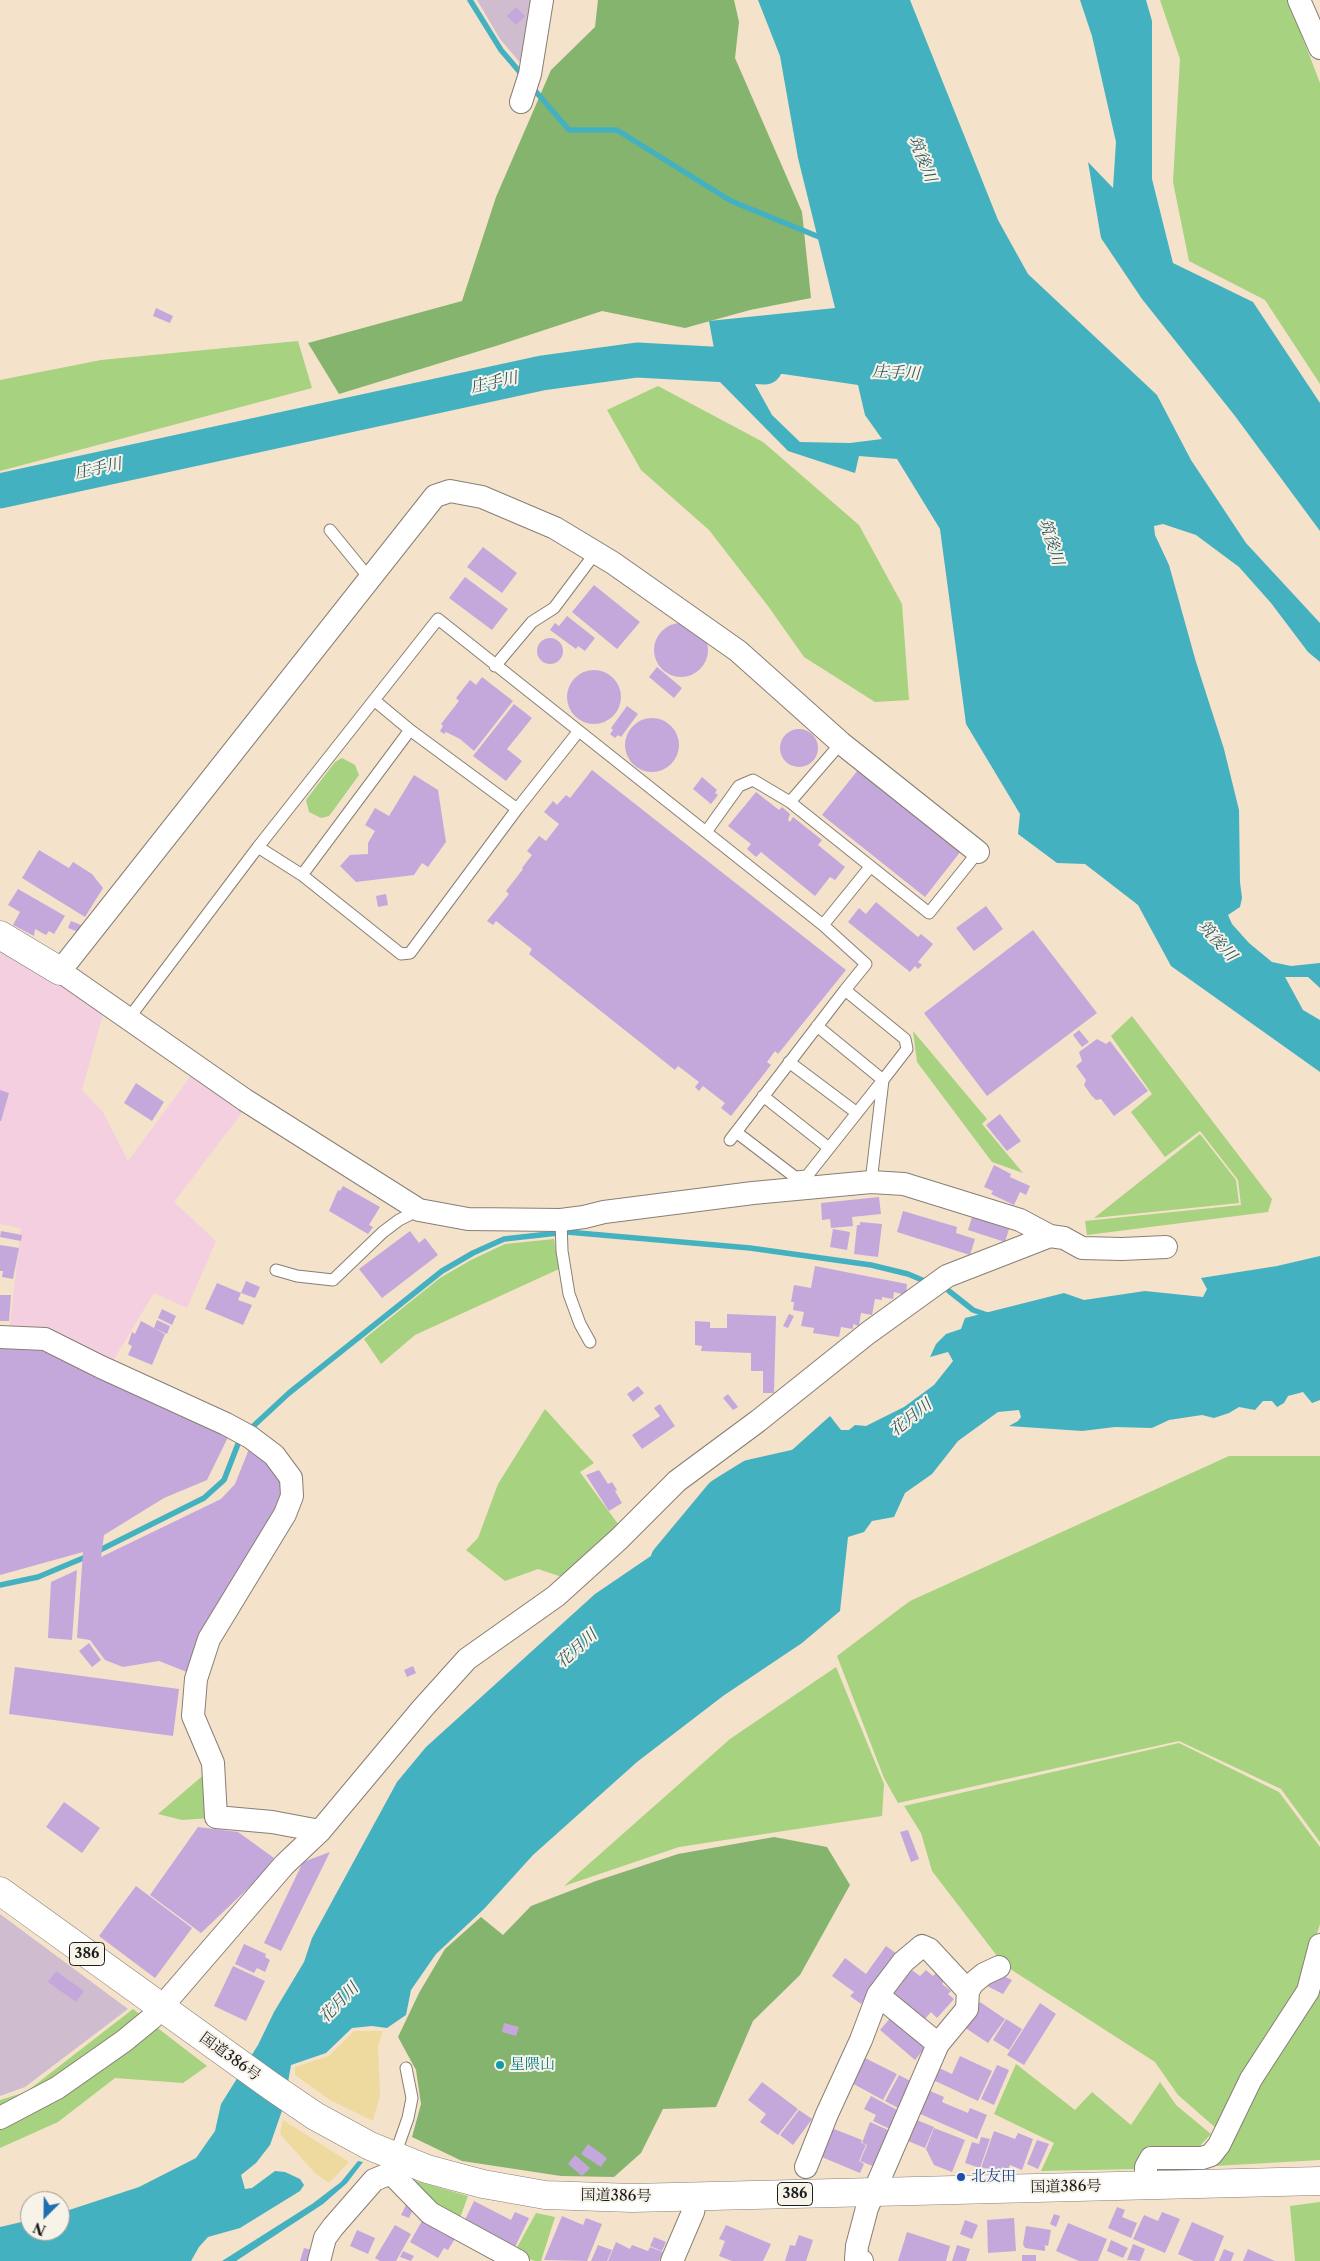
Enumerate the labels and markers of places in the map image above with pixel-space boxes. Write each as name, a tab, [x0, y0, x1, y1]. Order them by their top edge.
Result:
place label: 星隈山	[510, 2056, 555, 2074]
marker: 星隈山	[494, 2059, 506, 2071]
place label: 北友田	[971, 2168, 1016, 2186]
marker: 北友田	[955, 2171, 967, 2183]

